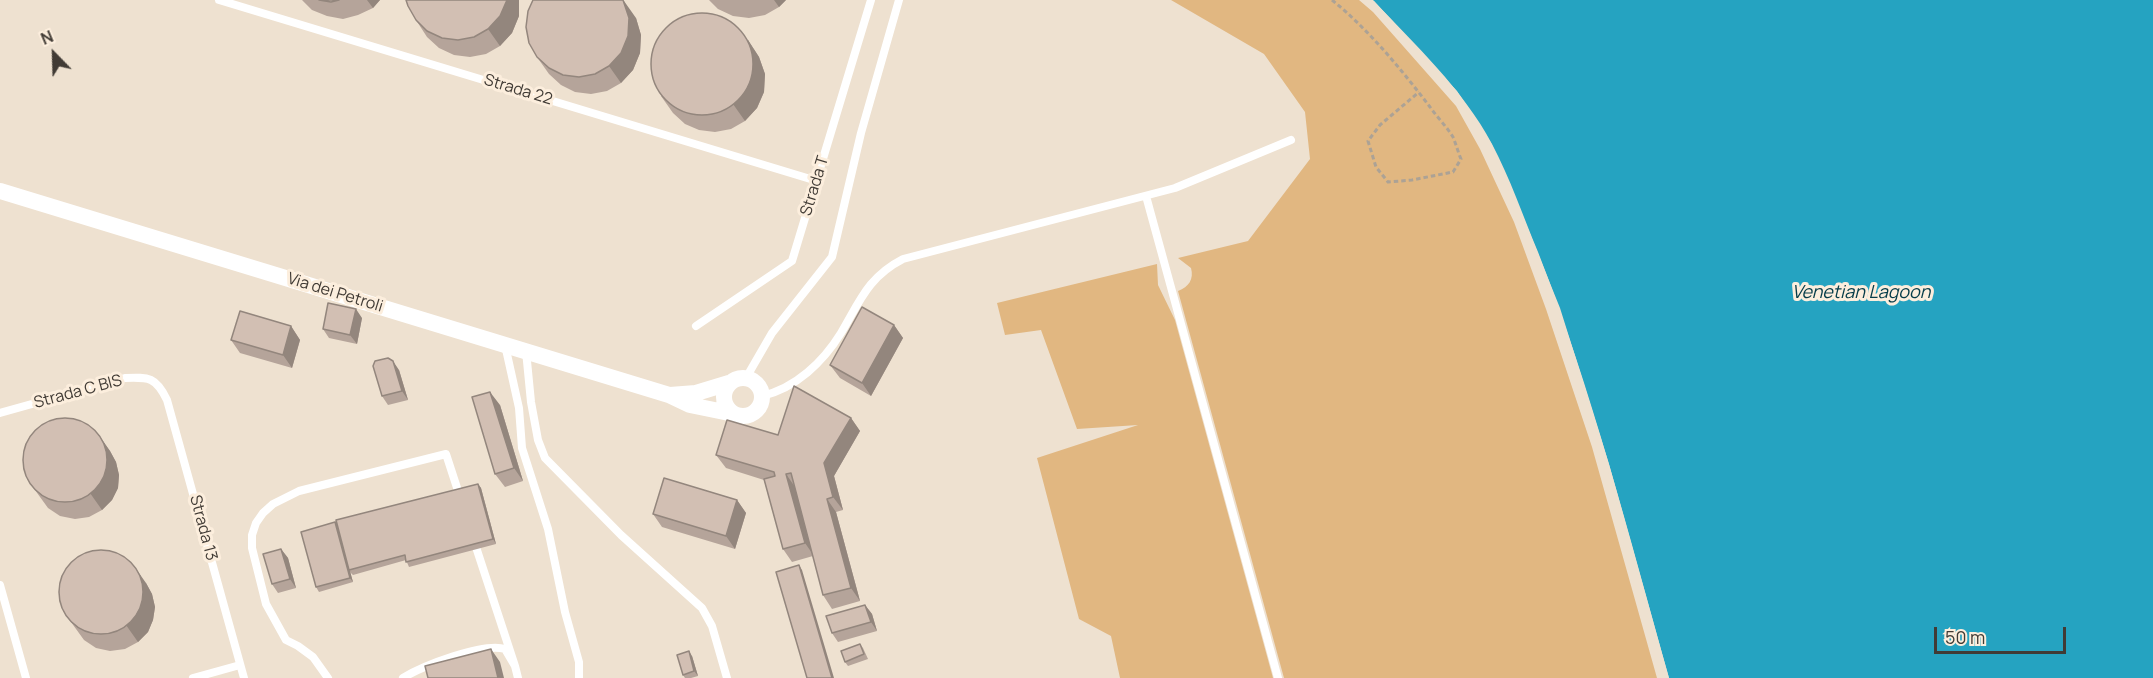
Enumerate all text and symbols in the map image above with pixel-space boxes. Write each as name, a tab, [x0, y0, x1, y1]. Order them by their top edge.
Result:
north arrow	[24, 24, 84, 84]
text: N	[37, 25, 57, 50]
street label: Strada 22	[482, 71, 554, 109]
street label: Strada T	[797, 154, 833, 218]
street label: Via dei Petroli	[285, 269, 385, 317]
water label: Venetian Lagoon	[1792, 282, 1930, 304]
street label: Strada C BIS	[32, 371, 124, 413]
street label: Strada 13	[185, 493, 221, 563]
scale bar	[1937, 615, 2069, 653]
text: 50 m	[1945, 625, 1985, 649]

